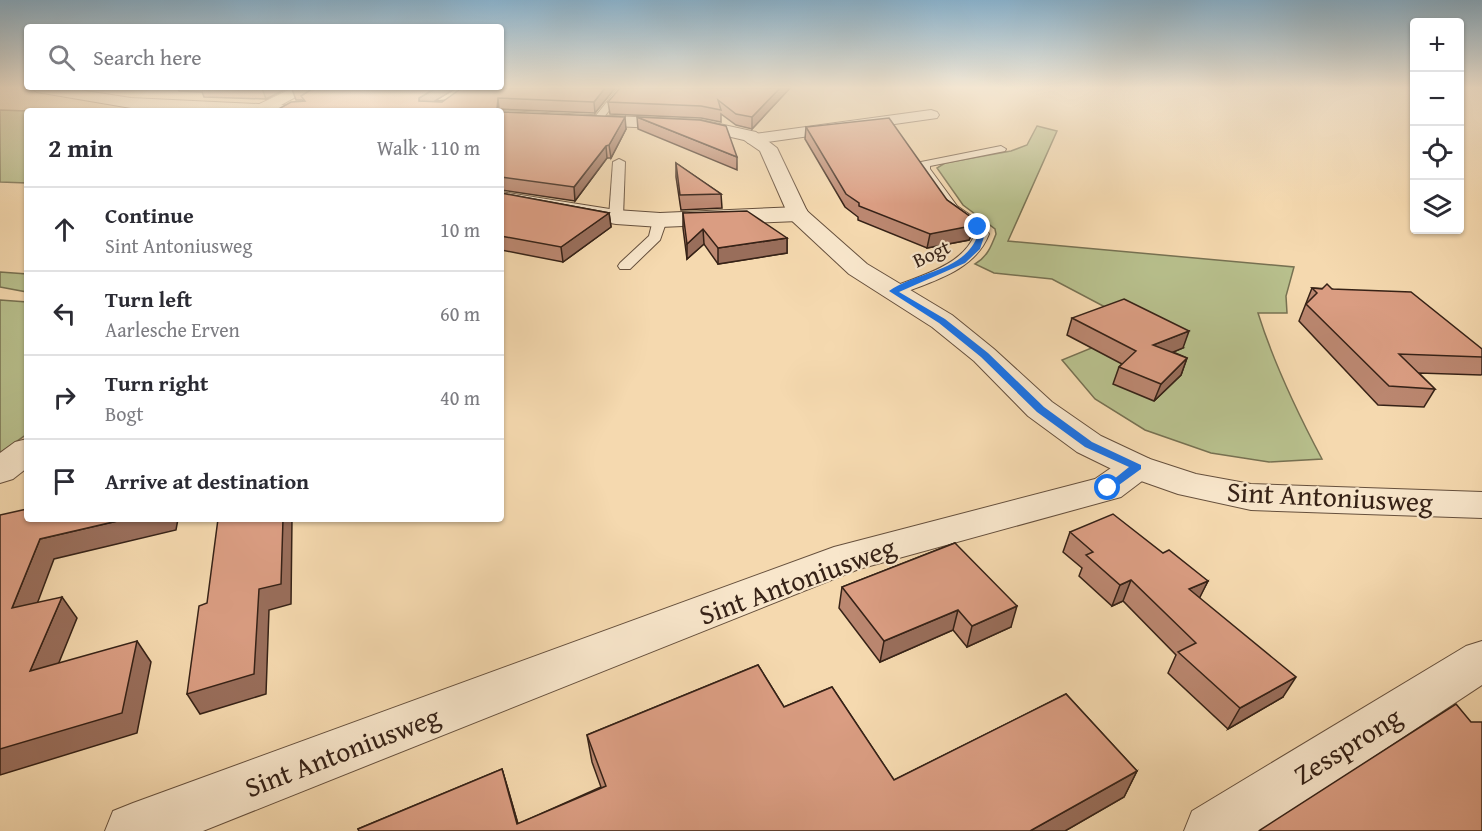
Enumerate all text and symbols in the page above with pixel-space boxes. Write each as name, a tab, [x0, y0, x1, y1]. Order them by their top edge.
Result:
map controls	[1410, 18, 1464, 234]
button: +	[1410, 18, 1464, 72]
search box	[24, 24, 504, 90]
icon: search	[45, 41, 78, 74]
text: Search here	[93, 41, 202, 73]
button: −	[1410, 72, 1464, 126]
button: locate	[1410, 126, 1464, 180]
text: 2 min	[48, 128, 113, 167]
text: Walk · 110 m	[377, 133, 480, 162]
button: layers	[1410, 180, 1464, 234]
text: Continue	[105, 199, 194, 231]
icon: ahead	[48, 213, 81, 246]
route end	[964, 213, 990, 239]
text: 10 m	[440, 215, 480, 244]
text: Sint Antoniusweg	[105, 231, 252, 260]
street label: Bogt	[907, 232, 955, 274]
text: Turn left	[105, 283, 192, 315]
icon: left	[48, 297, 81, 330]
text: 60 m	[440, 299, 480, 328]
text: Aarlesche Erven	[105, 315, 240, 344]
text: Turn right	[105, 367, 208, 399]
icon: right	[48, 381, 81, 414]
text: 40 m	[440, 383, 480, 412]
text: Bogt	[105, 399, 144, 428]
icon: arrive	[48, 465, 81, 498]
text: Arrive at destination	[105, 465, 309, 497]
street label: Sint Antoniusweg	[1226, 470, 1434, 522]
route start	[1094, 474, 1120, 500]
street label: Sint Antoniusweg	[693, 525, 901, 635]
street label: Sint Antoniusweg	[238, 695, 446, 807]
street label: Zessprong	[1285, 696, 1409, 794]

